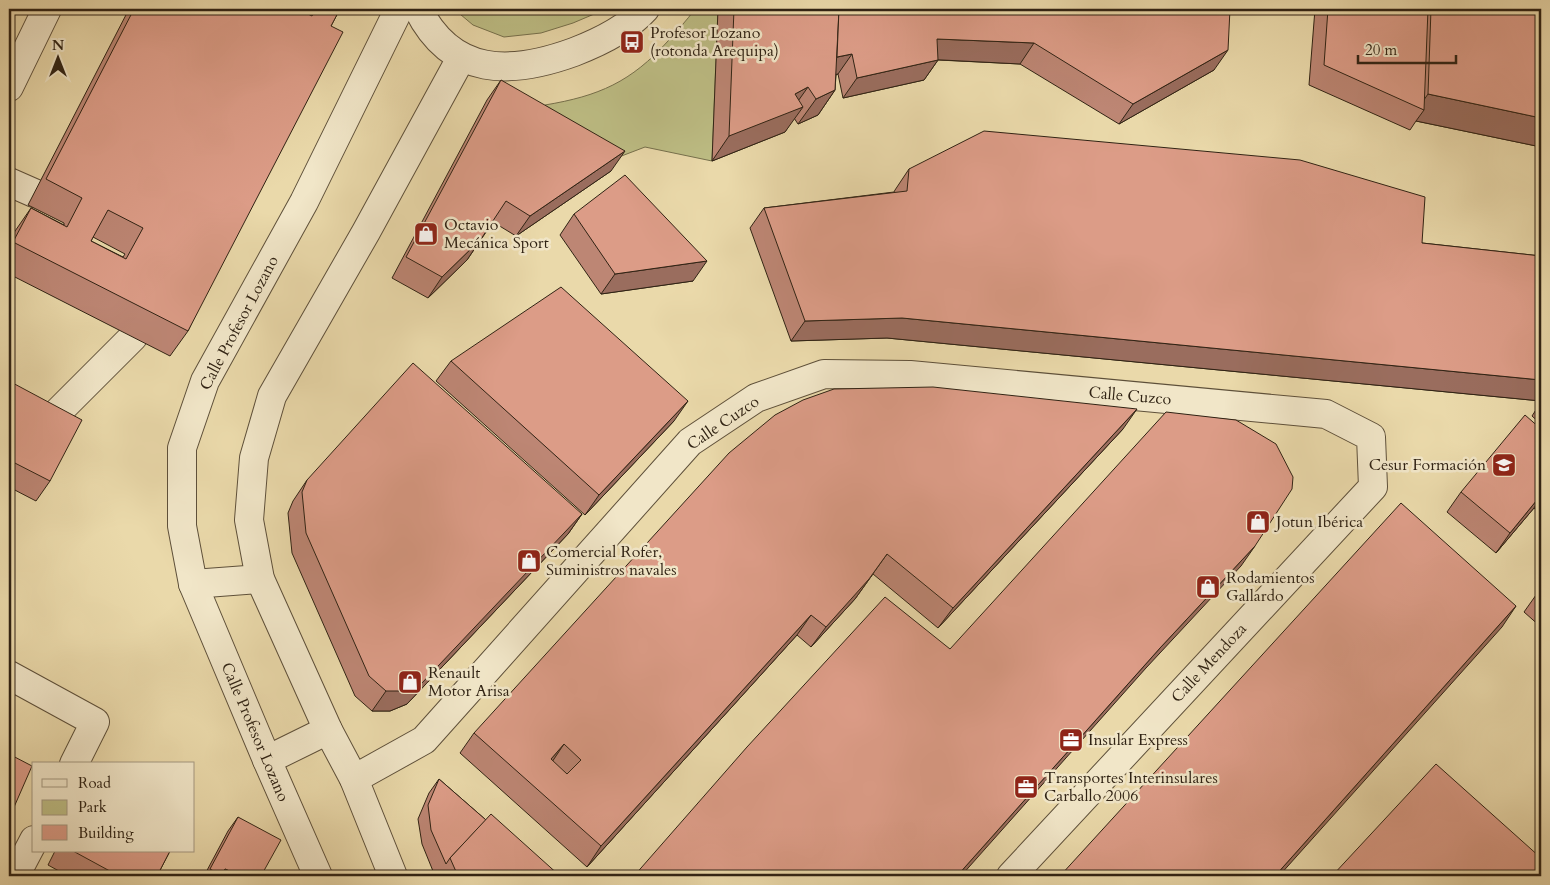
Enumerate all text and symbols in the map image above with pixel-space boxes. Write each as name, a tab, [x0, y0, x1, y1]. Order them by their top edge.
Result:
place label: Profesor Lozano (rotonda Arequipa)	[650, 22, 779, 62]
bus stop icon: Profesor Lozano (rotonda Arequipa)	[619, 29, 645, 55]
north arrow	[32, 32, 82, 82]
scale bar	[1358, 32, 1455, 64]
text: N	[52, 36, 64, 55]
text: 20 m	[1365, 40, 1397, 60]
place label: Octavio Mecánica Sport	[444, 214, 549, 254]
shop icon: Octavio Mecánica Sport	[413, 221, 439, 247]
street label: Calle Profesor Lozano	[194, 252, 284, 394]
street label: Calle Cuzco	[1088, 381, 1173, 411]
street label: Calle Cuzco	[682, 390, 764, 455]
school or university icon: Cesur Formación	[1491, 452, 1517, 478]
place label: Cesur Formación	[1369, 454, 1486, 476]
shop icon: Jotun Ibérica	[1245, 509, 1271, 535]
place label: Jotun Ibérica	[1274, 511, 1363, 533]
place label: Comercial Rofer, Suministros navales	[546, 541, 677, 581]
shop icon: Comercial Rofer, Suministros navales	[516, 548, 542, 574]
place label: Rodamientos Gallardo	[1226, 567, 1315, 607]
shop icon: Rodamientos Gallardo	[1195, 574, 1221, 600]
street label: Calle Mendoza	[1166, 618, 1252, 708]
street label: Calle Profesor Lozano	[216, 659, 294, 805]
place label: Renault Motor Arisa	[428, 662, 510, 702]
shop icon: Renault Motor Arisa	[397, 669, 423, 695]
office icon: Insular Express	[1058, 727, 1084, 753]
place label: Insular Express	[1088, 729, 1188, 751]
legend	[32, 762, 195, 852]
place label: Transportes Interinsulares Carballo 2006	[1044, 767, 1218, 807]
text: Road	[78, 773, 111, 793]
office icon: Transportes Interinsulares Carballo 2006	[1013, 774, 1039, 800]
text: Park	[78, 797, 107, 817]
text: Building	[78, 823, 134, 843]

